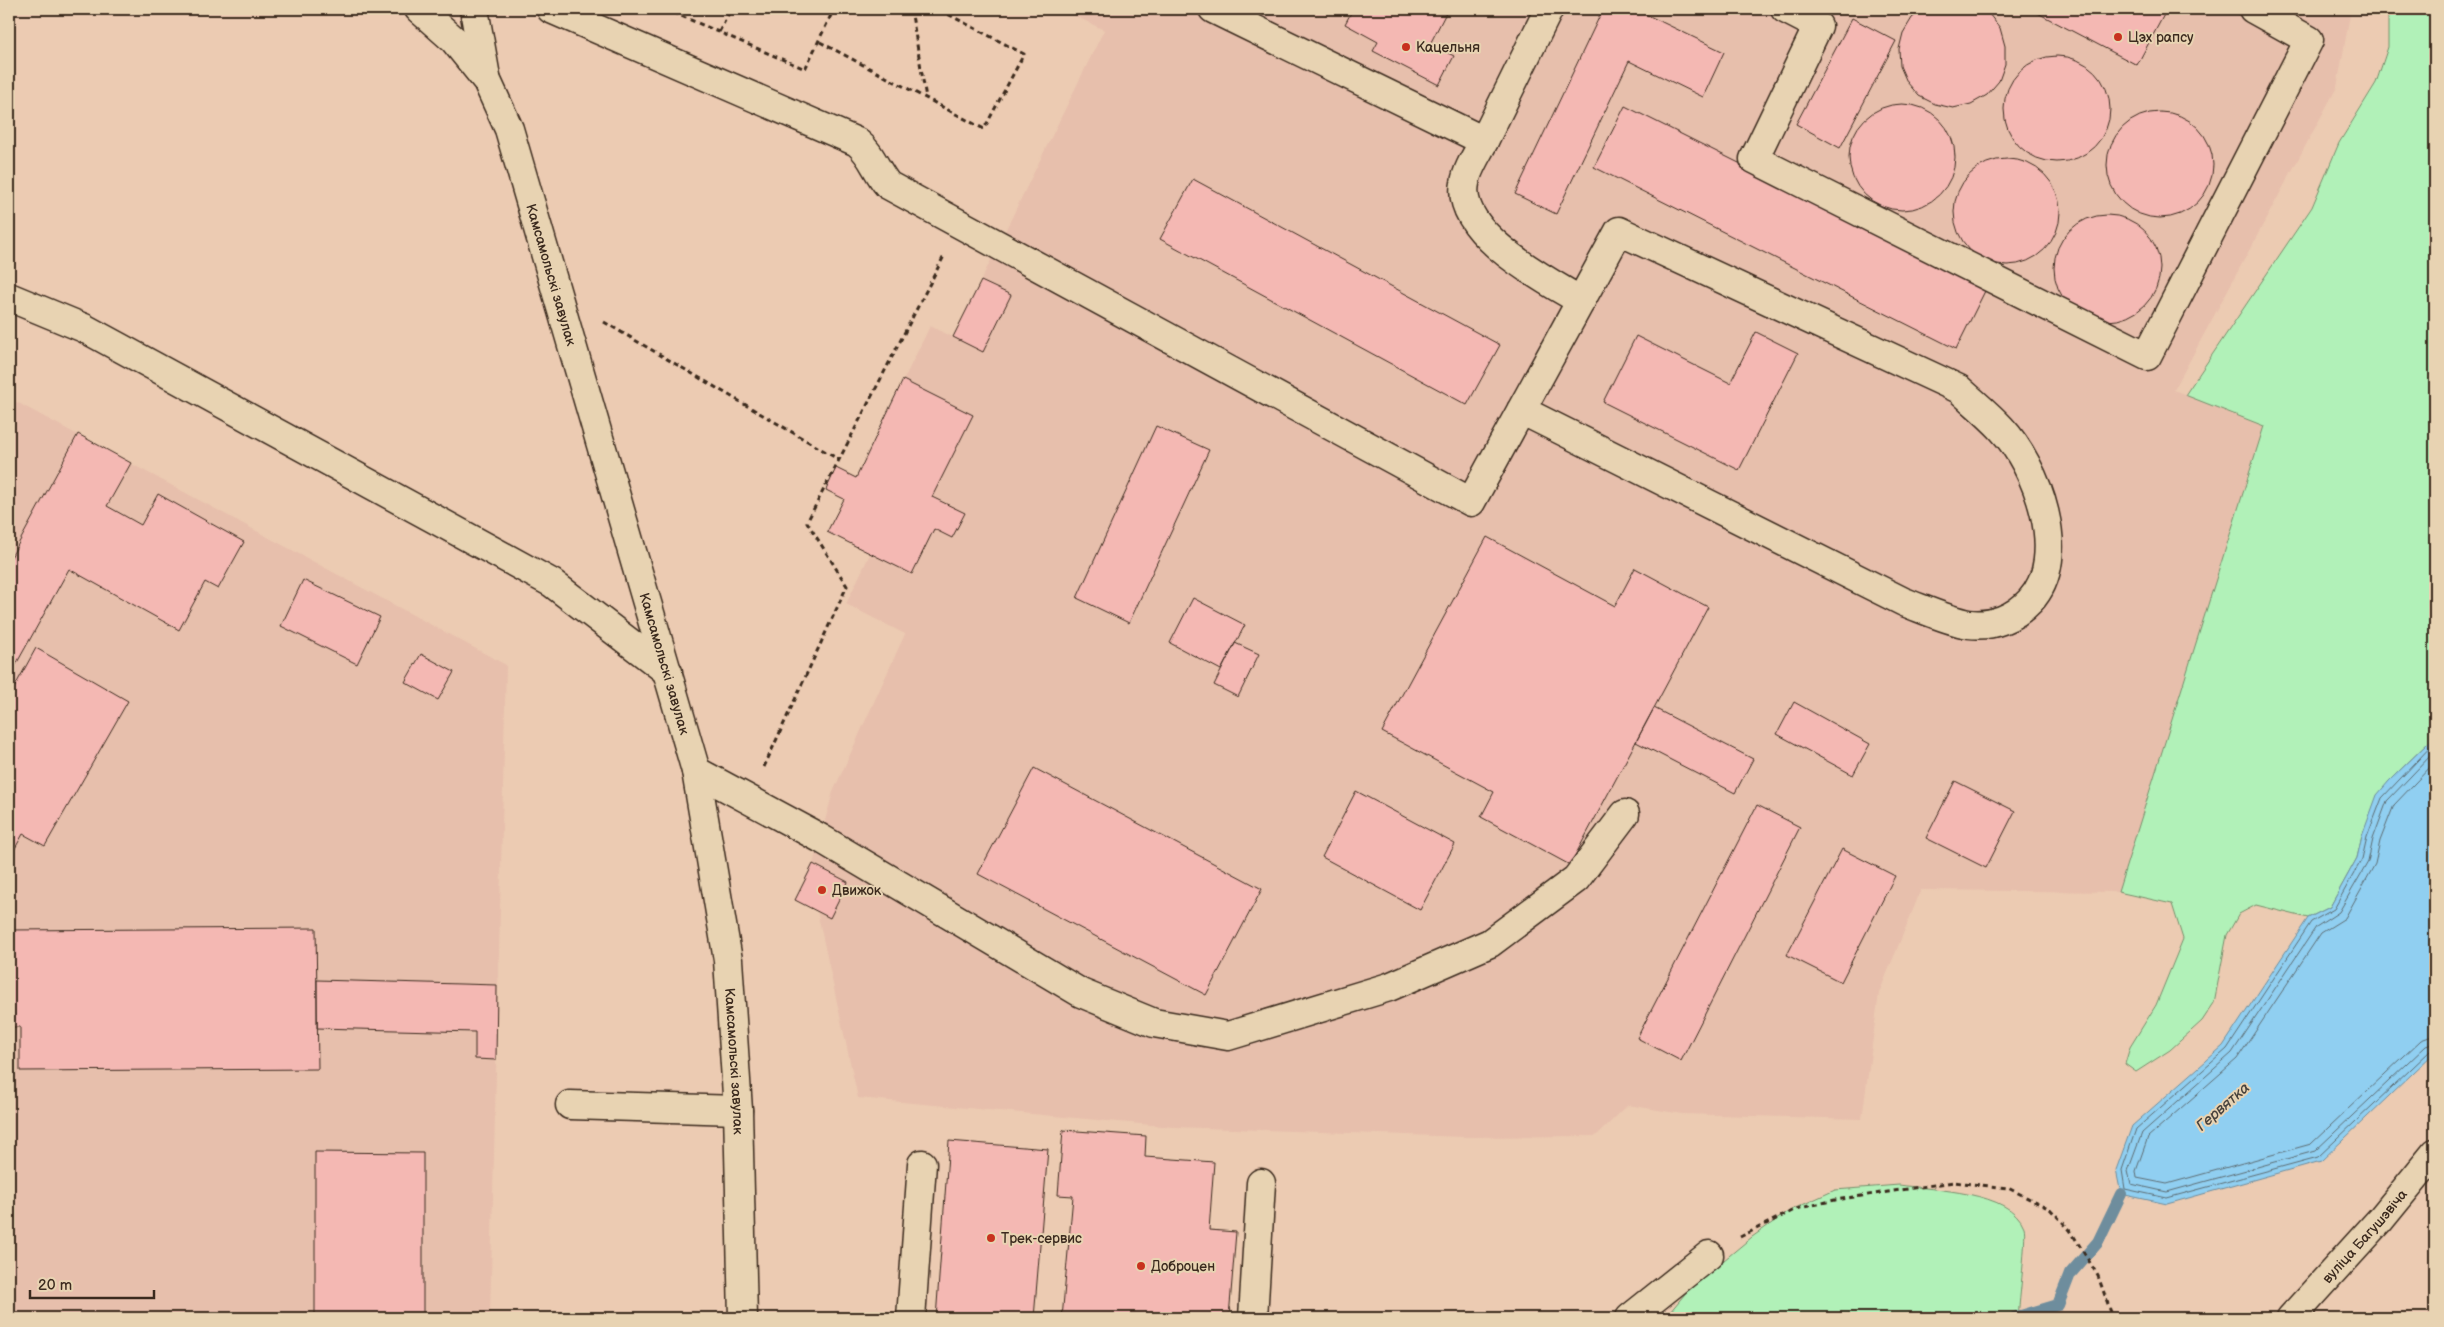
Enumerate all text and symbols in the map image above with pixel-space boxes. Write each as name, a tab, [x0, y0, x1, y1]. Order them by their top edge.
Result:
place label: Цэх рапсу	[2128, 29, 2194, 46]
marker: Цэх рапсу	[2112, 31, 2124, 43]
place label: Кацельня	[1416, 39, 1480, 56]
marker: Кацельня	[1400, 41, 1412, 53]
street label: Камсамольскі завулак	[523, 202, 580, 348]
street label: Камсамольскі завулак	[636, 591, 694, 737]
place label: Движок	[832, 882, 882, 899]
marker: Движок	[816, 884, 828, 896]
street label: Камсамольскі завулак	[721, 987, 747, 1135]
water label: Гервятка	[2192, 1078, 2254, 1136]
street label: вуліца Багушэвіча	[2318, 1185, 2411, 1287]
place label: Трек-сервис	[1001, 1230, 1082, 1247]
marker: Трек-сервис	[985, 1232, 997, 1244]
place label: Доброцен	[1151, 1258, 1215, 1275]
marker: Доброцен	[1135, 1260, 1147, 1272]
scale bar	[30, 1267, 154, 1299]
text: 20 m	[38, 1276, 72, 1295]

